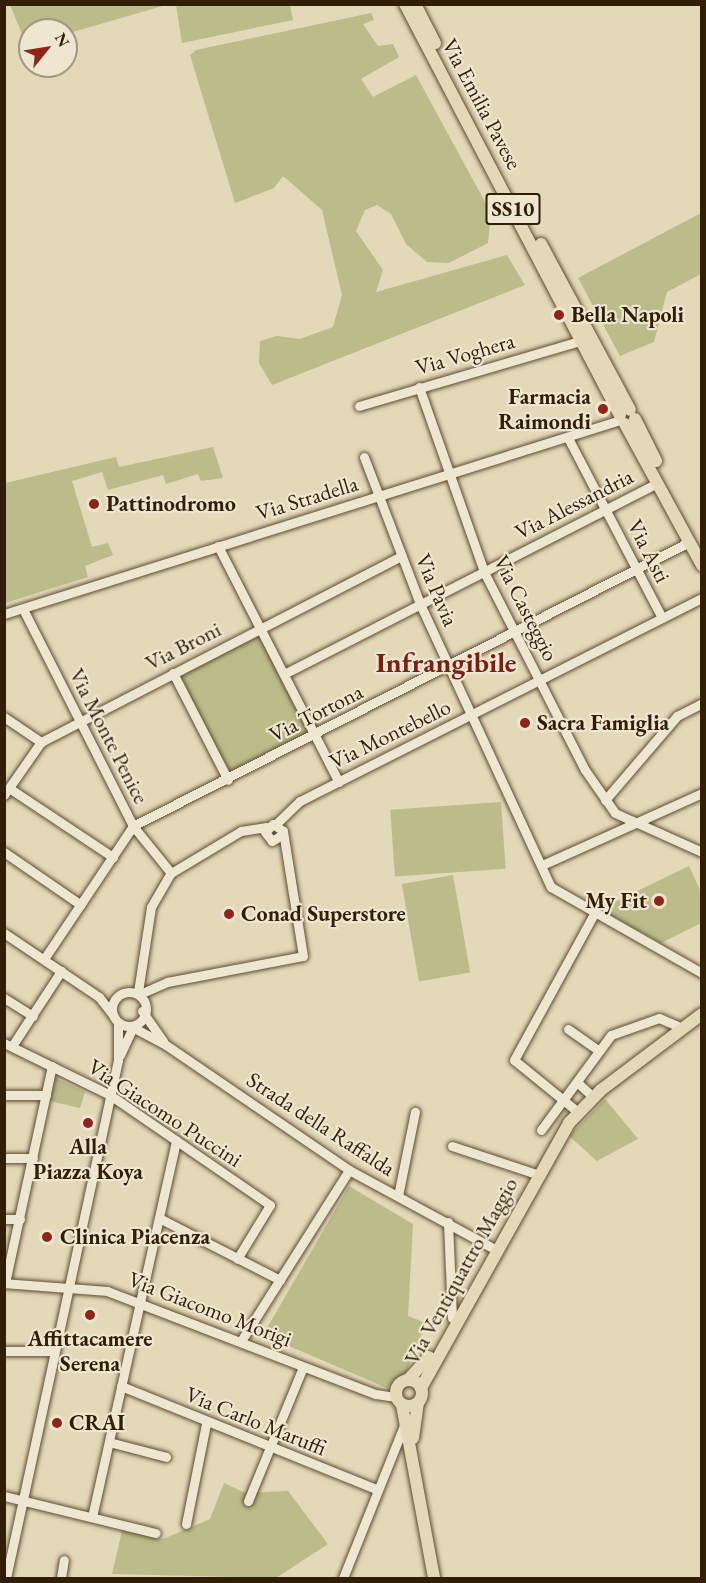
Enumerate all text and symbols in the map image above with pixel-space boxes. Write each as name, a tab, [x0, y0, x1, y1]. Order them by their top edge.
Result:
north arrow	[18, 18, 78, 78]
text: N	[50, 29, 75, 51]
street label: Via Emilia Pavese	[436, 34, 528, 174]
road number: SS10	[484, 191, 542, 227]
place label: Bella Napoli	[571, 302, 684, 328]
marker: Bella Napoli	[552, 308, 566, 322]
street label: Via Voghera	[412, 327, 518, 381]
place label: Farmacia Raimondi	[498, 383, 591, 434]
marker: Farmacia Raimondi	[596, 402, 610, 416]
street label: Via Alessandria	[510, 463, 638, 545]
street label: Via Stradella	[253, 470, 361, 526]
place label: Pattinodromo	[106, 491, 236, 517]
marker: Pattinodromo	[87, 497, 101, 511]
street label: Via Asti	[622, 515, 676, 587]
street label: Via Pavia	[410, 550, 464, 630]
street label: Via Casteggio	[488, 551, 564, 665]
street label: Via Broni	[141, 616, 225, 676]
district label: Infrangibile	[376, 645, 516, 679]
street label: Via Monte Penice	[64, 664, 154, 808]
street label: Via Tortona	[265, 678, 367, 748]
street label: Via Montebello	[325, 693, 455, 775]
place label: Sacra Famiglia	[537, 710, 669, 736]
marker: Sacra Famiglia	[518, 716, 532, 730]
place label: My Fit	[585, 888, 647, 914]
marker: My Fit	[652, 894, 666, 908]
place label: Conad Superstore	[241, 901, 406, 927]
marker: Conad Superstore	[222, 907, 236, 921]
street label: Via Giacomo Puccini	[83, 1053, 247, 1173]
street label: Strada della Raffalda	[242, 1066, 400, 1182]
marker: Alla Piazza Koya	[81, 1116, 95, 1130]
place label: Alla Piazza Koya	[33, 1133, 143, 1184]
street label: Via Ventiquattro Maggio	[399, 1173, 523, 1369]
place label: Clinica Piacenza	[60, 1224, 210, 1250]
marker: Clinica Piacenza	[38, 1228, 56, 1246]
street label: Via Giacomo Morigi	[125, 1266, 295, 1352]
marker: Affittacamere Serena	[83, 1308, 97, 1322]
place label: Affittacamere Serena	[28, 1325, 152, 1376]
street label: Via Carlo Maruffi	[182, 1381, 330, 1461]
place label: CRAI	[69, 1410, 125, 1436]
marker: CRAI	[50, 1416, 64, 1430]

